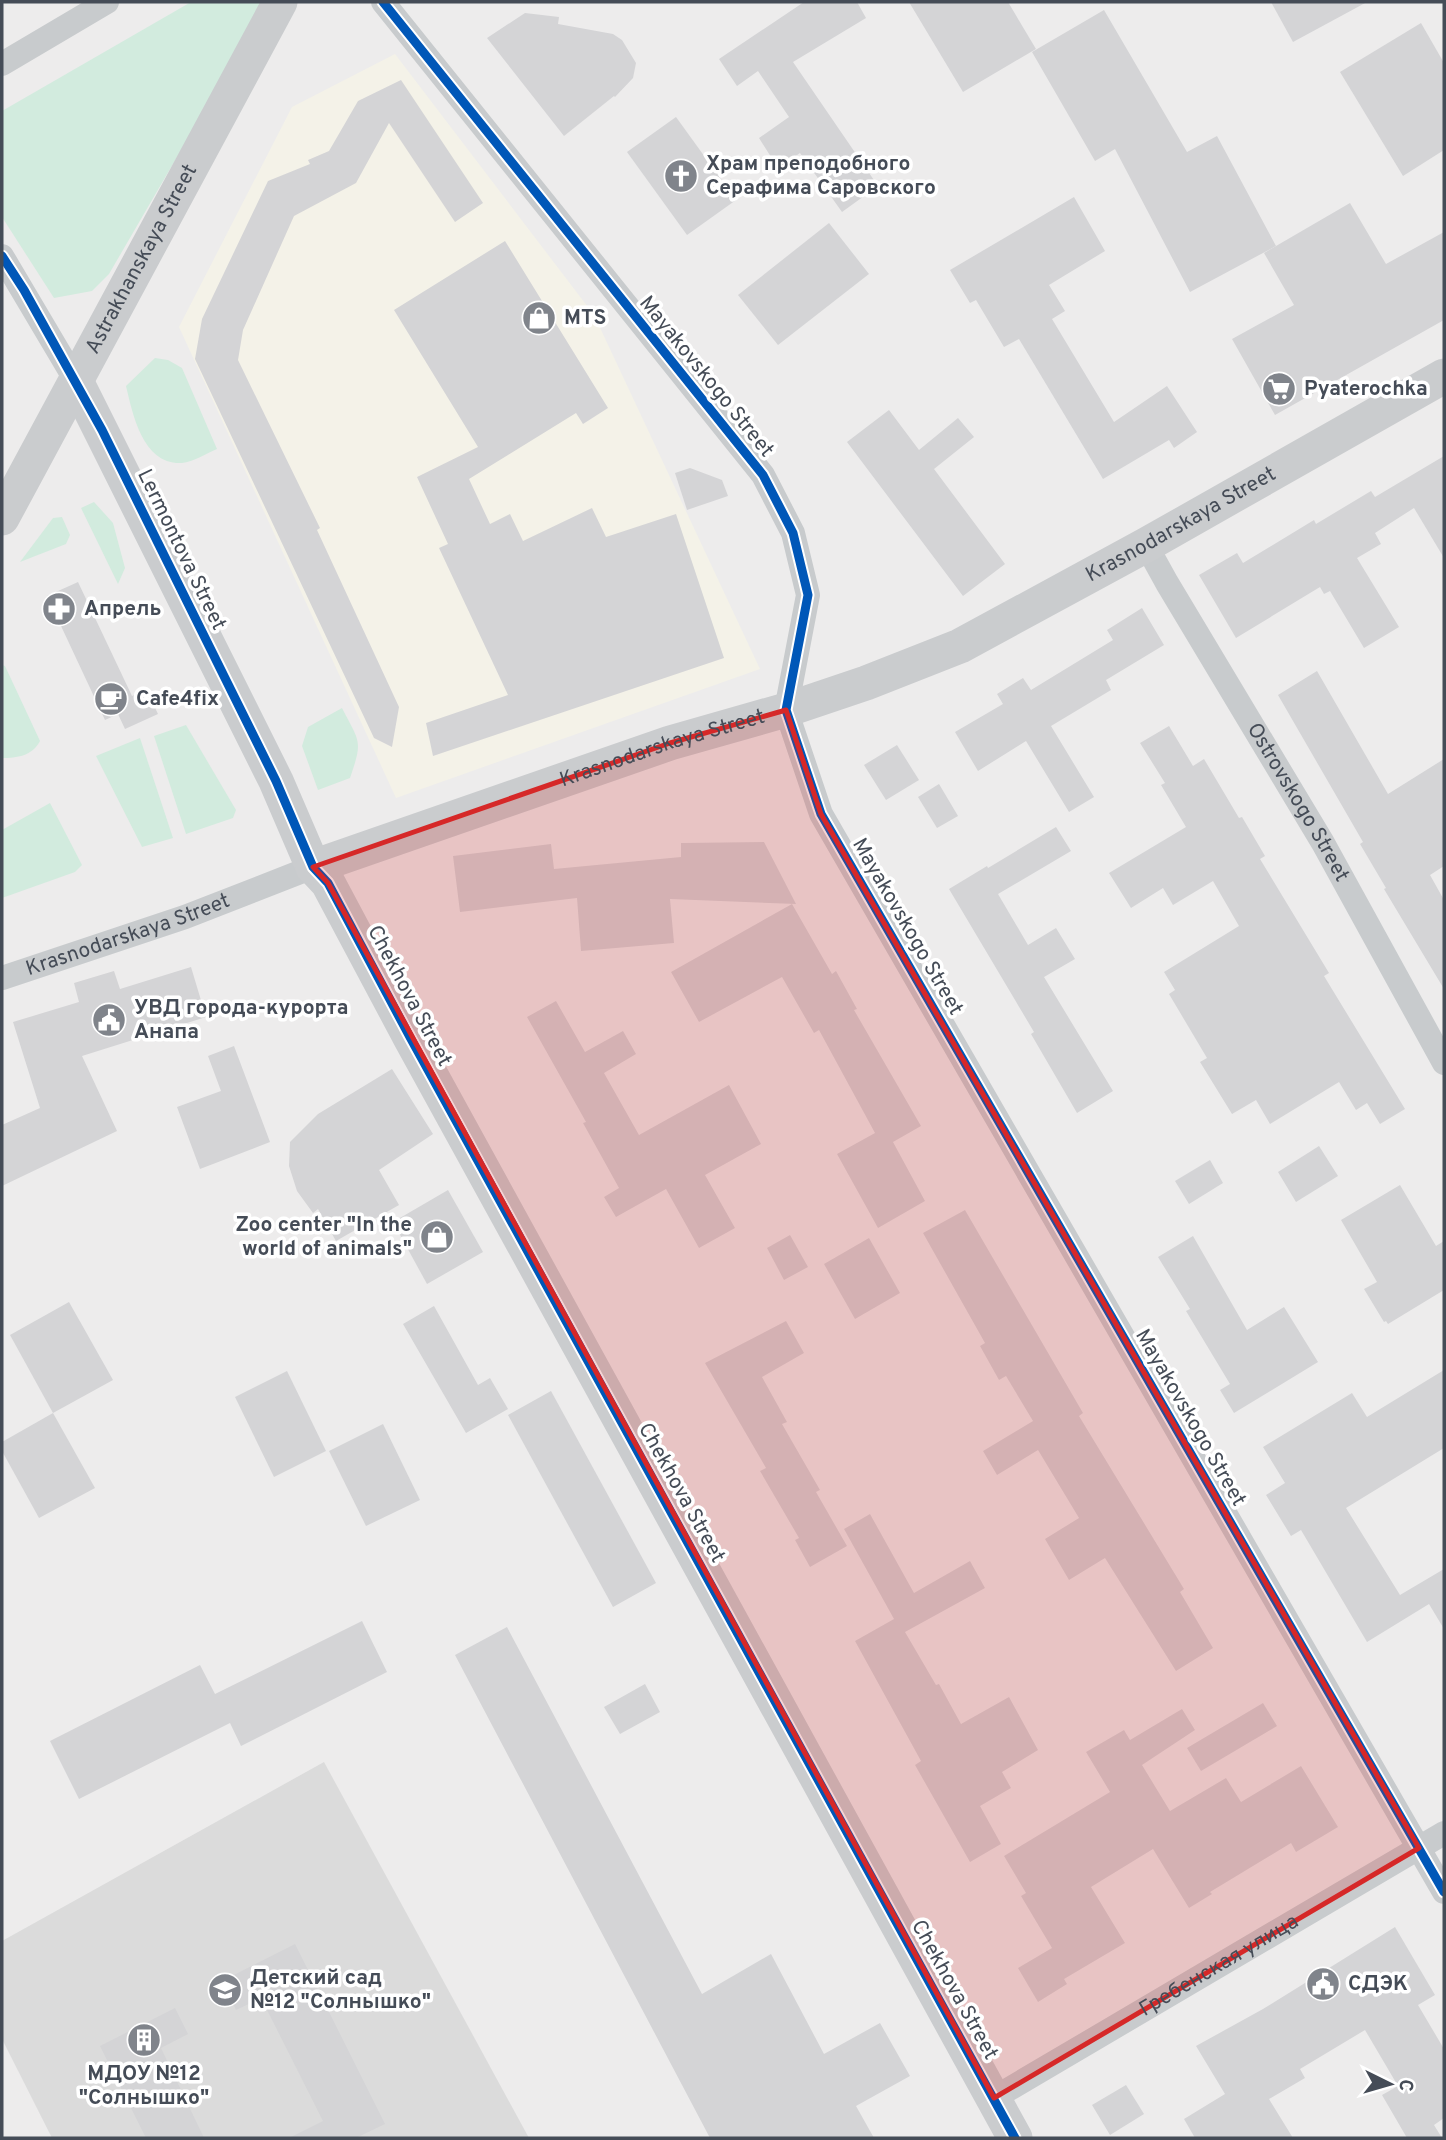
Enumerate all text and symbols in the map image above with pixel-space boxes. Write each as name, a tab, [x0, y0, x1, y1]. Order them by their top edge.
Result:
place label: Храм преподобного Серафима Саровского	[706, 151, 936, 202]
church icon: Храм преподобного Серафима Саровского	[662, 157, 700, 195]
street label: Astrakhanskaya Street	[79, 159, 204, 359]
street label: Mayakovskogo Street	[633, 291, 779, 463]
shop icon: MTS	[520, 299, 558, 337]
place label: MTS	[564, 305, 606, 332]
supermarket icon: Pyaterochka	[1260, 370, 1298, 408]
place label: Pyaterochka	[1304, 376, 1428, 403]
street label: Krasnodarskaya Street	[1081, 461, 1281, 589]
street label: Lermontova Street	[130, 465, 232, 635]
pharmacy icon: Апрель	[40, 590, 78, 628]
place label: Апрель	[84, 596, 161, 623]
cafe icon: Cafe4fix	[92, 680, 130, 718]
place label: Cafe4fix	[136, 686, 219, 713]
street label: Krasnodarskaya Street	[556, 703, 768, 794]
street label: Ostrovskogo Street	[1241, 718, 1355, 887]
street label: Mayakovskogo Street	[845, 834, 969, 1020]
street label: Krasnodarskaya Street	[22, 887, 234, 983]
street label: Chekhova Street	[360, 921, 458, 1071]
place label: УВД города-курорта Анапа	[134, 995, 348, 1046]
public building icon: УВД города-курорта Анапа	[90, 1001, 128, 1039]
place label: Zoo center "In the world of animals"	[235, 1212, 412, 1263]
shop icon: Zoo center "In the world of animals"	[418, 1218, 456, 1256]
street label: Mayakovskogo Street	[1128, 1325, 1252, 1511]
street label: Chekhova Street	[631, 1418, 731, 1568]
street label: Гребенская улица	[1134, 1908, 1303, 2023]
street label: Chekhova Street	[904, 1915, 1004, 2065]
place label: Детский сад №12 "Солнышко"	[250, 1965, 431, 2016]
public building icon: СДЭК	[1304, 1965, 1342, 2003]
school or university icon: Детский сад №12 "Солнышко"	[206, 1971, 244, 2009]
place label: СДЭК	[1348, 1971, 1408, 1998]
building icon: МДОУ №12 "Солнышко"	[125, 2021, 163, 2059]
north arrow	[1355, 2049, 1425, 2119]
place label: МДОУ №12 "Солнышко"	[79, 2061, 209, 2112]
text: С	[1392, 2078, 1417, 2092]

